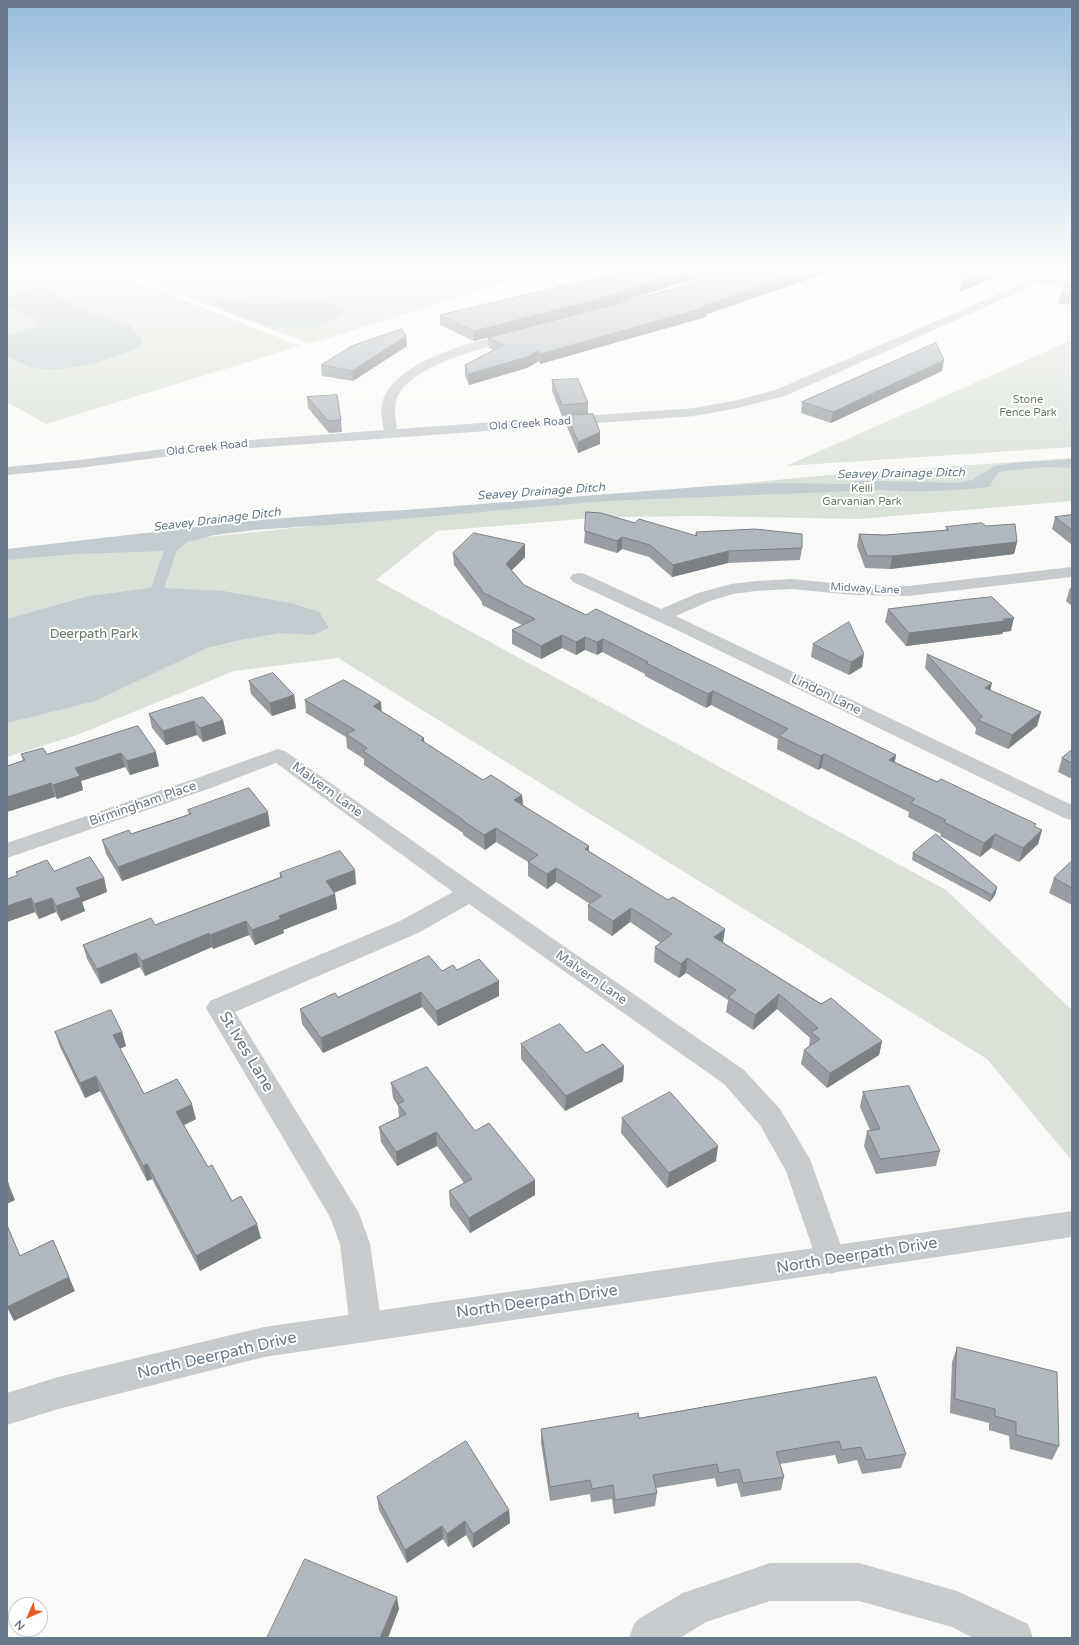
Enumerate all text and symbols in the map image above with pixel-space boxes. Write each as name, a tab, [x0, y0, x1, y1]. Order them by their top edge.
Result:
park label: Stone Fence Park	[999, 393, 1057, 419]
street label: Old Creek Road	[489, 415, 571, 433]
street label: Old Creek Road	[166, 437, 248, 459]
water label: Seavey Drainage Ditch	[837, 466, 965, 482]
water label: Seavey Drainage Ditch	[477, 480, 605, 504]
park label: Kelli Garvanian Park	[822, 482, 902, 508]
water label: Seavey Drainage Ditch	[152, 505, 282, 535]
street label: Midway Lane	[830, 581, 900, 597]
park label: Deerpath Park	[50, 627, 138, 643]
street label: Lindon Lane	[788, 671, 864, 719]
street label: Malvern Lane	[289, 759, 365, 821]
street label: Birmingham Place	[87, 778, 199, 830]
street label: Malvern Lane	[552, 948, 630, 1008]
street label: St Ives Lane	[214, 1008, 278, 1096]
street label: North Deerpath Drive	[775, 1234, 939, 1278]
street label: North Deerpath Drive	[455, 1281, 619, 1323]
street label: North Deerpath Drive	[136, 1328, 298, 1384]
north arrow	[8, 1597, 48, 1637]
text: N	[12, 1617, 28, 1633]

